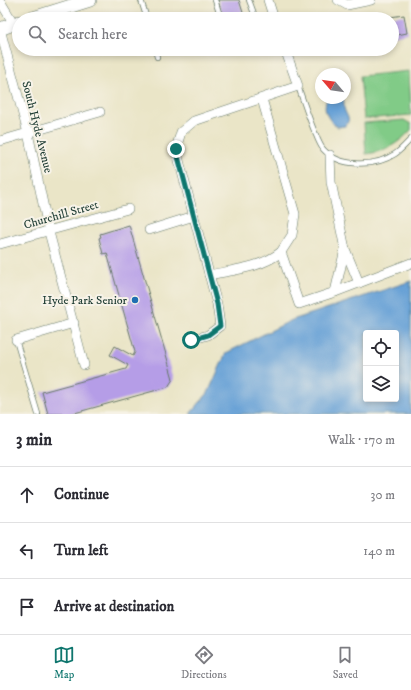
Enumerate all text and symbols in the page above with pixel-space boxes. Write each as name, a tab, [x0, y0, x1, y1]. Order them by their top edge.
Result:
search box	[12, 12, 399, 56]
icon: search	[26, 23, 48, 45]
text: Search here	[58, 25, 127, 44]
north arrow	[315, 68, 351, 104]
street label: South Hyde Avenue	[18, 79, 56, 175]
route end	[167, 140, 185, 158]
street label: Churchill Street	[22, 197, 100, 233]
place label: Hyde Park Senior	[42, 293, 128, 308]
marker: Hyde Park Senior	[130, 295, 140, 305]
map controls	[363, 330, 399, 402]
button: locate	[363, 330, 399, 366]
route start	[182, 331, 200, 349]
button: layers	[363, 366, 399, 402]
text: 3 min	[16, 429, 52, 451]
text: Walk · 170 m	[328, 432, 395, 448]
icon: ahead	[16, 484, 38, 506]
text: Continue	[54, 485, 109, 504]
text: 30 m	[371, 487, 395, 503]
icon: left	[16, 540, 38, 562]
text: Turn left	[54, 541, 108, 560]
text: 140 m	[363, 543, 395, 559]
icon: arrive	[16, 596, 38, 618]
text: Arrive at destination	[54, 597, 174, 616]
tab: Map	[53, 644, 75, 682]
tab: Directions	[181, 644, 227, 682]
tab: Saved	[333, 644, 358, 682]

